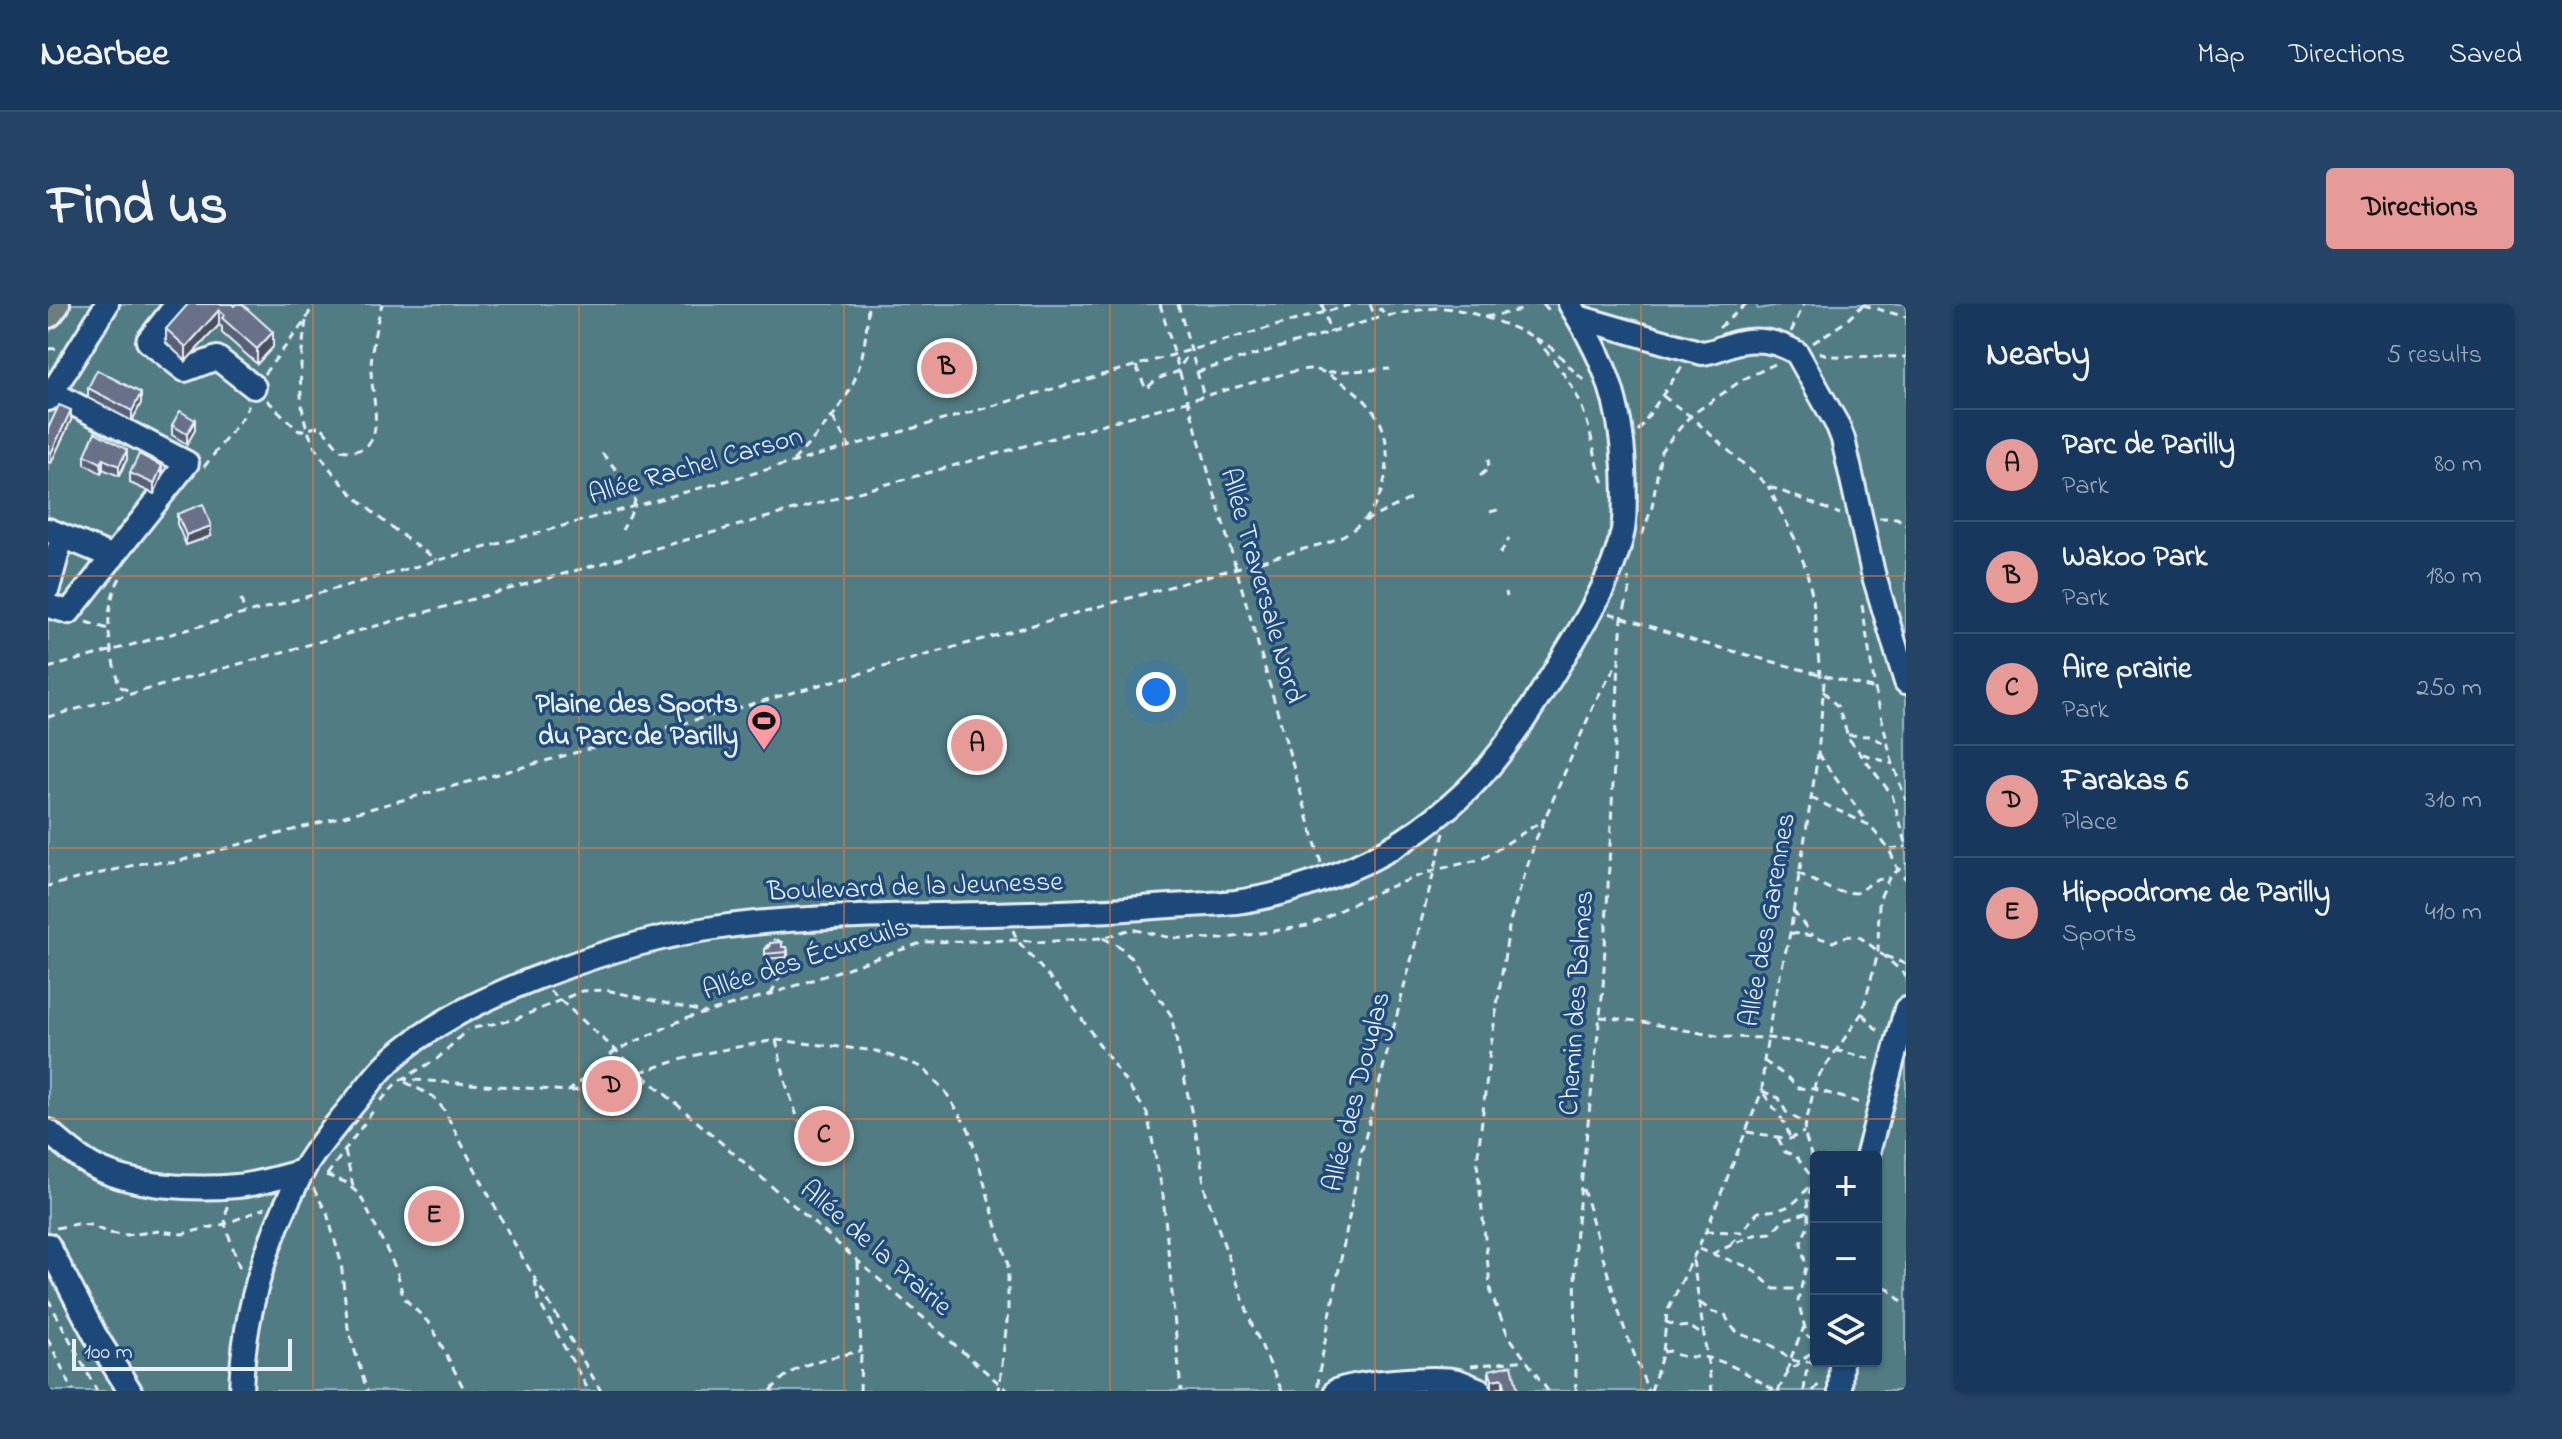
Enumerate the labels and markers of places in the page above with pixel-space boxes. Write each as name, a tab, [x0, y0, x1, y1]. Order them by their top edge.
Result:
pin: B	[921, 338, 973, 398]
place label: Plaine des Sports du Parc de Parilly	[536, 685, 738, 758]
sports icon: Plaine des Sports du Parc de Parilly	[745, 702, 783, 752]
pin: A	[951, 715, 1003, 775]
pin: D	[586, 1056, 638, 1116]
pin: C	[798, 1106, 850, 1166]
pin: E	[408, 1186, 460, 1246]

